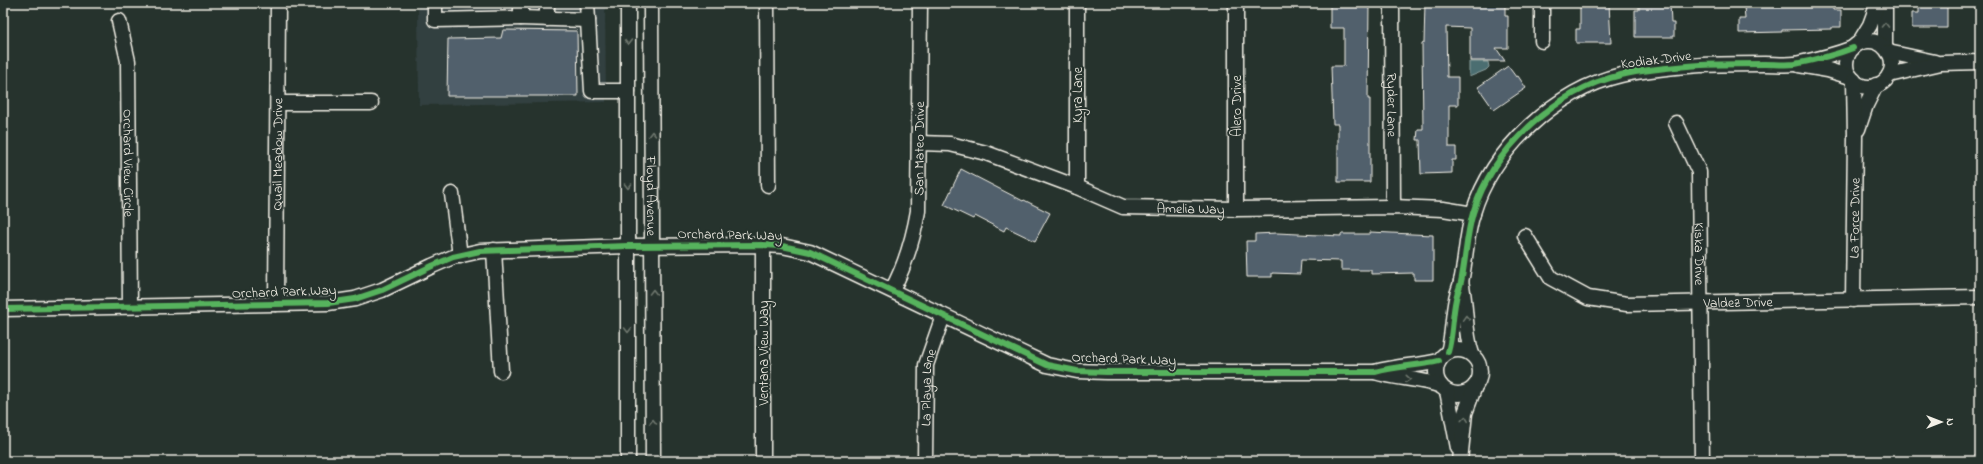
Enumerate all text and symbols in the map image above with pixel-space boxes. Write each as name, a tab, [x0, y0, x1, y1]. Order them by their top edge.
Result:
one-way arrow	[1881, 22, 1889, 28]
one-way arrow	[624, 39, 632, 45]
street label: Kodiak Drive	[1620, 46, 1693, 75]
street label: Kyra Lane	[1068, 66, 1090, 123]
street label: Ryder Lane	[1379, 73, 1402, 138]
street label: Alero Drive	[1227, 74, 1248, 137]
street label: Quail Meadow Drive	[268, 97, 289, 210]
street label: San Mateo Drive	[909, 101, 931, 196]
street label: Orchard View Circle	[116, 109, 138, 218]
one-way arrow	[648, 131, 656, 137]
street label: Floyd Avenue	[639, 155, 661, 237]
street label: La Force Drive	[1845, 177, 1867, 259]
one-way arrow	[624, 183, 632, 189]
street label: Amelia Way	[1156, 199, 1225, 222]
street label: Kiska Drive	[1688, 222, 1709, 286]
street label: Orchard Park Way	[677, 224, 783, 248]
street label: Orchard Park Way	[231, 280, 337, 306]
one-way arrow	[649, 289, 657, 295]
street label: Valdez Drive	[1702, 292, 1774, 315]
street label: Ventana View Way	[754, 300, 776, 406]
one-way arrow	[1462, 315, 1471, 321]
one-way arrow	[624, 327, 632, 333]
street label: La Playa Lane	[916, 345, 943, 426]
street label: Orchard Park Way	[1071, 347, 1177, 373]
one-way arrow	[1405, 374, 1411, 383]
north arrow	[1921, 402, 1961, 442]
one-way arrow	[1460, 416, 1469, 422]
text: N	[1942, 418, 1958, 426]
one-way arrow	[649, 419, 657, 425]

